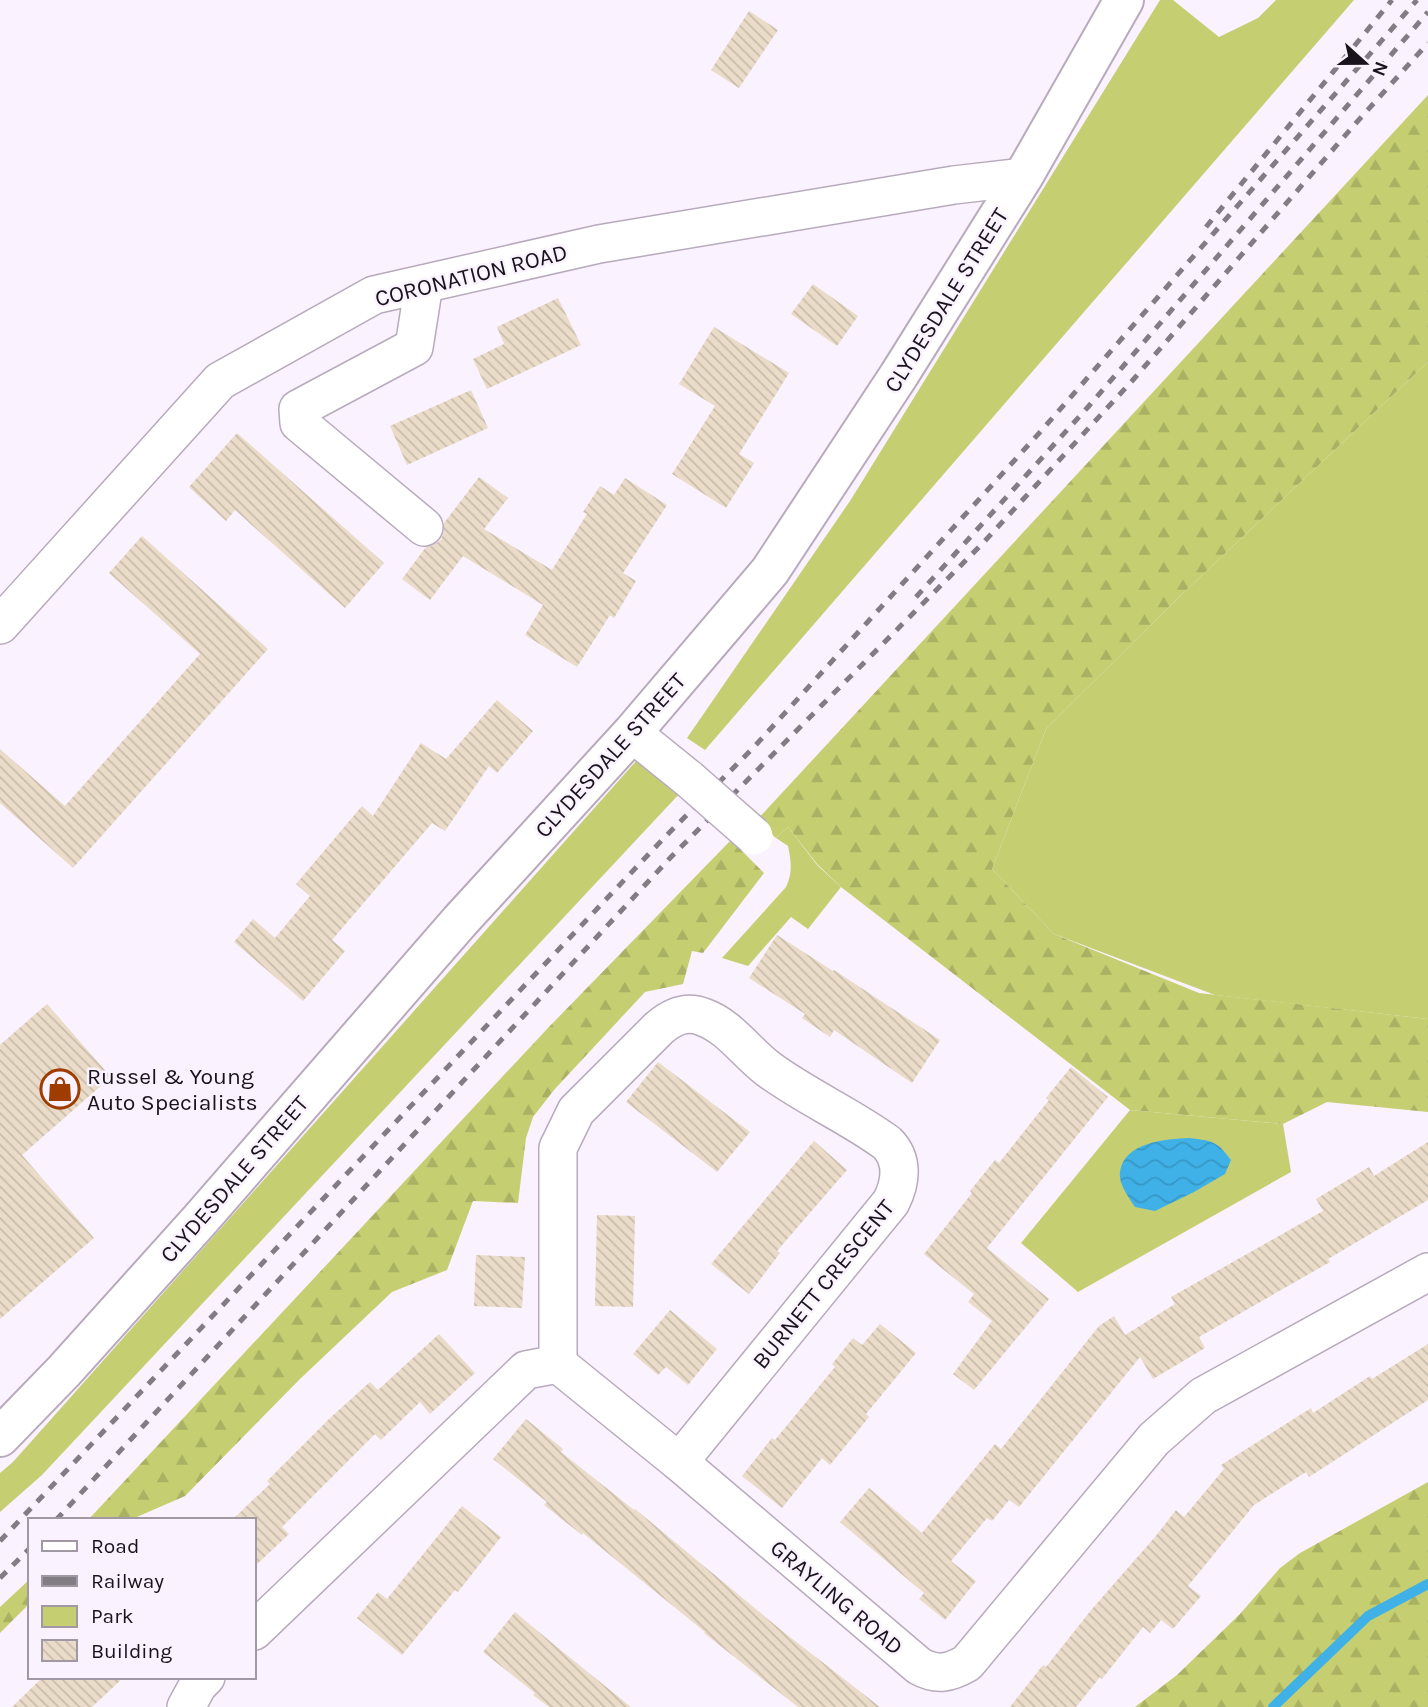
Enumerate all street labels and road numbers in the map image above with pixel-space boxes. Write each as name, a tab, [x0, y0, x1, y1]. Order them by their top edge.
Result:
street label: CLYDESDALE STREET	[879, 203, 1014, 397]
street label: CORONATION ROAD	[372, 239, 570, 312]
street label: CLYDESDALE STREET	[529, 667, 692, 843]
street label: CLYDESDALE STREET	[155, 1090, 315, 1268]
street label: BURNETT CRESCENT	[747, 1194, 900, 1374]
street label: GRAYLING ROAD	[765, 1534, 908, 1661]

